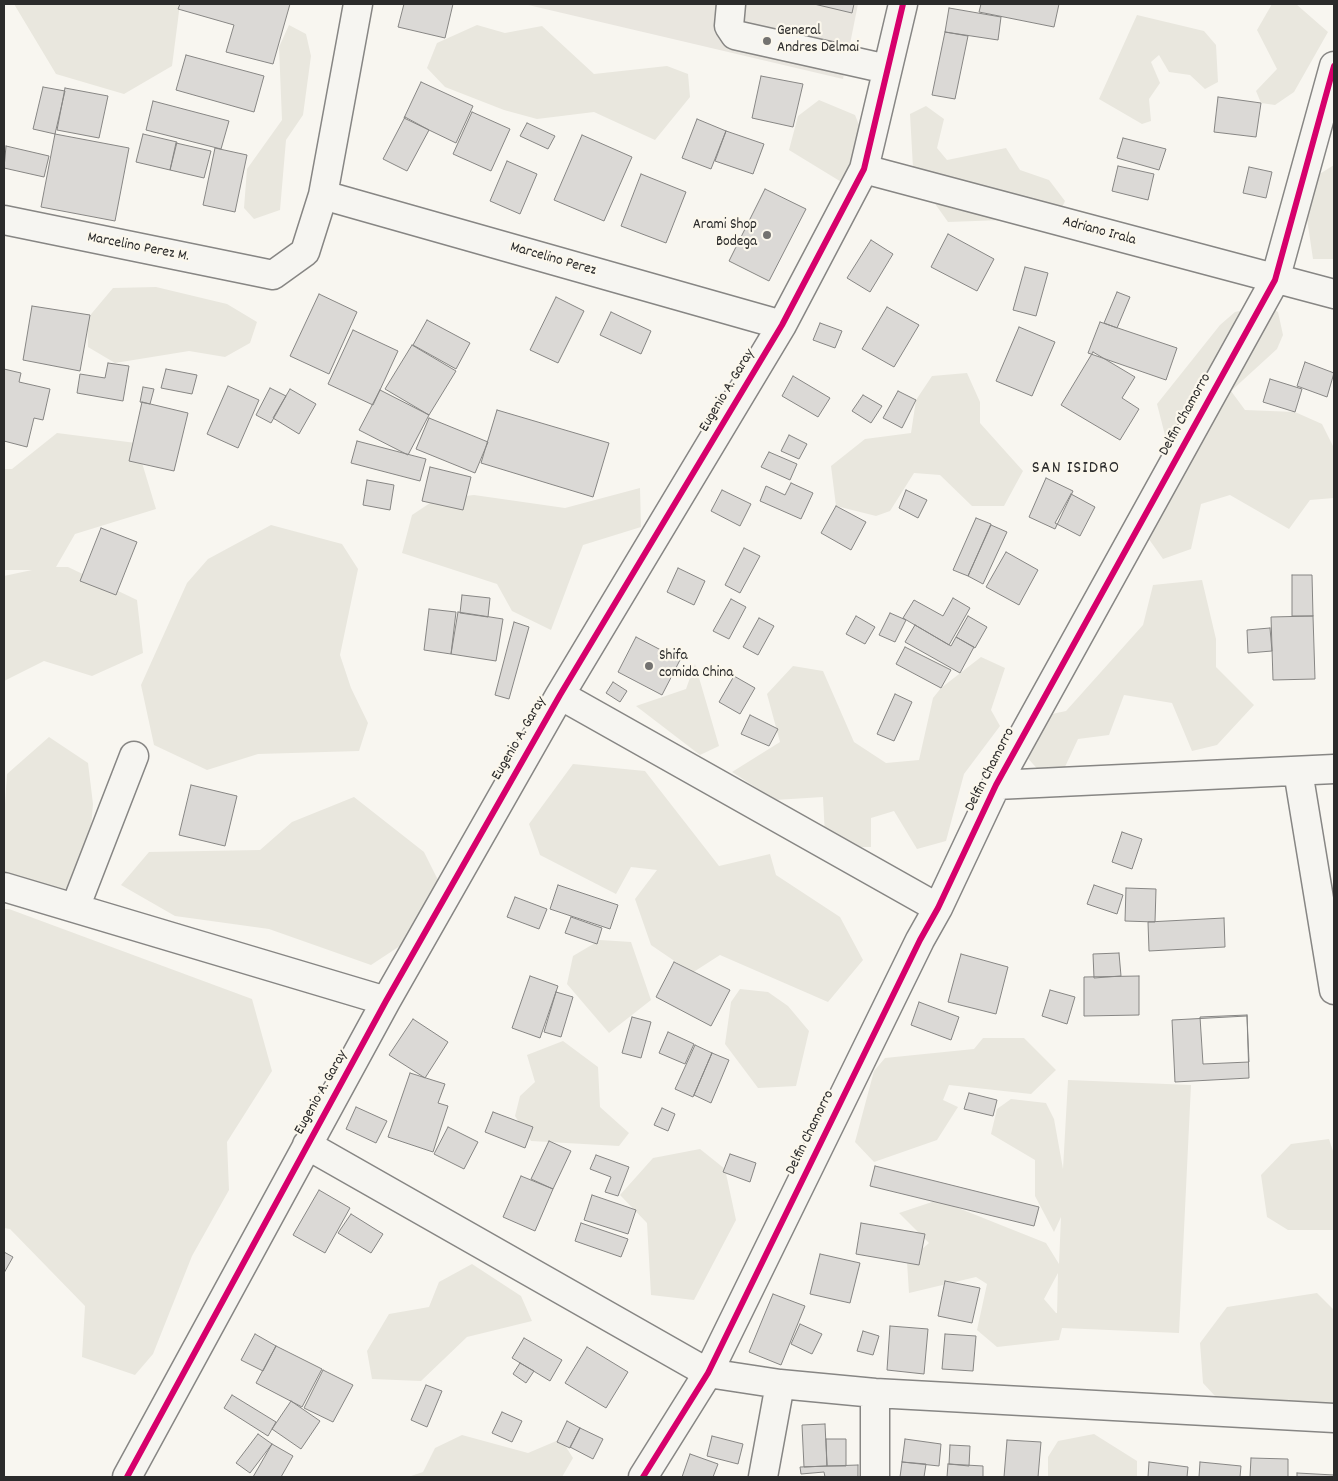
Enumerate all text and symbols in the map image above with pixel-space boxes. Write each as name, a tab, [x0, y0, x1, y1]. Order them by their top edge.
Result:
place label: General Andres Delmai	[777, 23, 859, 58]
marker: General Andres Delmai	[761, 35, 773, 47]
street label: Adriano Irala	[1060, 214, 1138, 250]
place label: Arami Shop Bodega	[693, 217, 757, 252]
street label: Marcelino Perez M.	[86, 229, 190, 267]
marker: Arami Shop Bodega	[761, 229, 773, 241]
street label: Marcelino Perez	[508, 239, 598, 281]
street label: Eugenio A. Garay	[696, 346, 760, 436]
street label: Delfin Chamorro	[1156, 371, 1216, 459]
district label: SAN ISIDRO	[1031, 459, 1121, 481]
place label: Shifa comida China	[659, 648, 733, 683]
marker: Shifa comida China	[643, 660, 655, 672]
street label: Eugenio A. Garay	[489, 694, 551, 784]
street label: Delfin Chamorro	[962, 725, 1020, 815]
street label: Eugenio A. Garay	[291, 1048, 353, 1138]
street label: Delfin Chamorro	[783, 1088, 839, 1178]

